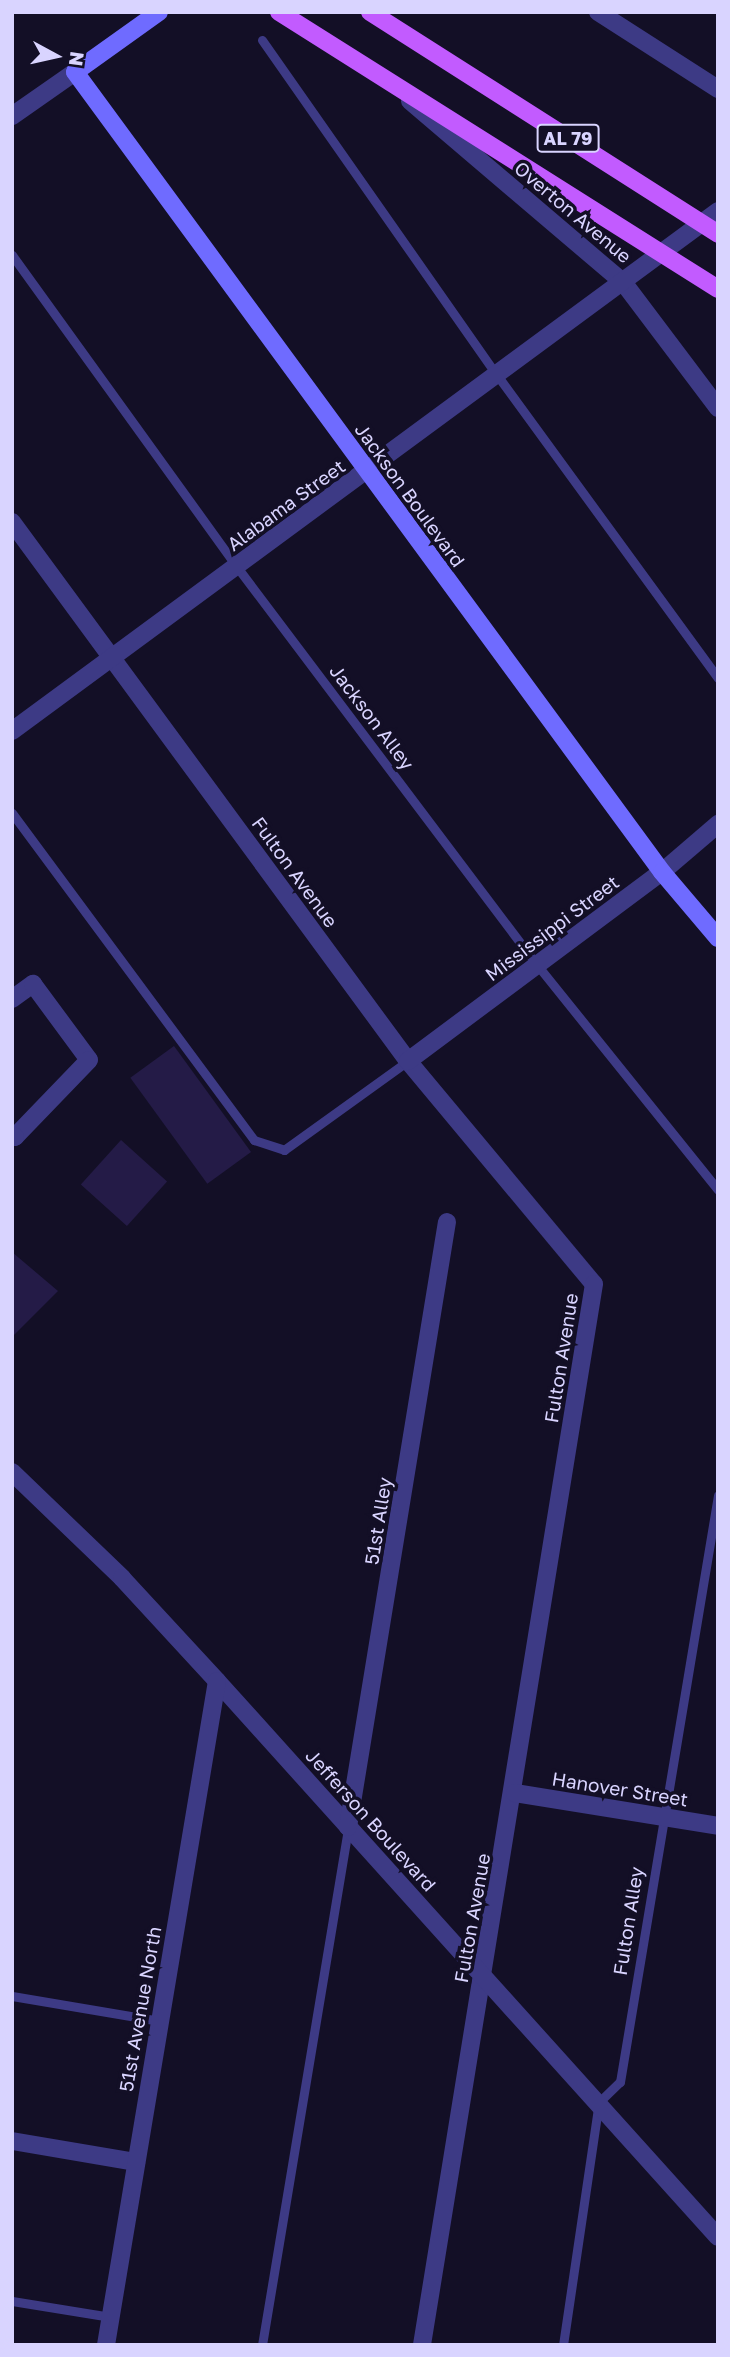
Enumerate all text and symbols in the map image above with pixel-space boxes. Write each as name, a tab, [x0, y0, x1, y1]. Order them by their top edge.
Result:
north arrow	[21, 21, 91, 91]
text: N	[65, 50, 90, 68]
road number: AL 79	[536, 124, 600, 153]
street label: Overton Avenue	[510, 156, 636, 268]
street label: Jackson Boulevard	[350, 419, 470, 571]
street label: Alabama Street	[223, 455, 349, 555]
street label: Jackson Alley	[325, 660, 419, 774]
street label: Fulton Avenue	[247, 812, 343, 932]
street label: Mississippi Street	[481, 870, 623, 986]
street label: Fulton Avenue	[539, 1292, 583, 1424]
street label: 51st Alley	[360, 1476, 396, 1566]
street label: Jefferson Boulevard	[301, 1744, 441, 1896]
street label: Hanover Street	[550, 1767, 690, 1811]
street label: Fulton Avenue	[449, 1852, 495, 1984]
street label: Fulton Alley	[608, 1865, 648, 1977]
street label: 51st Avenue North	[114, 1925, 166, 2093]

